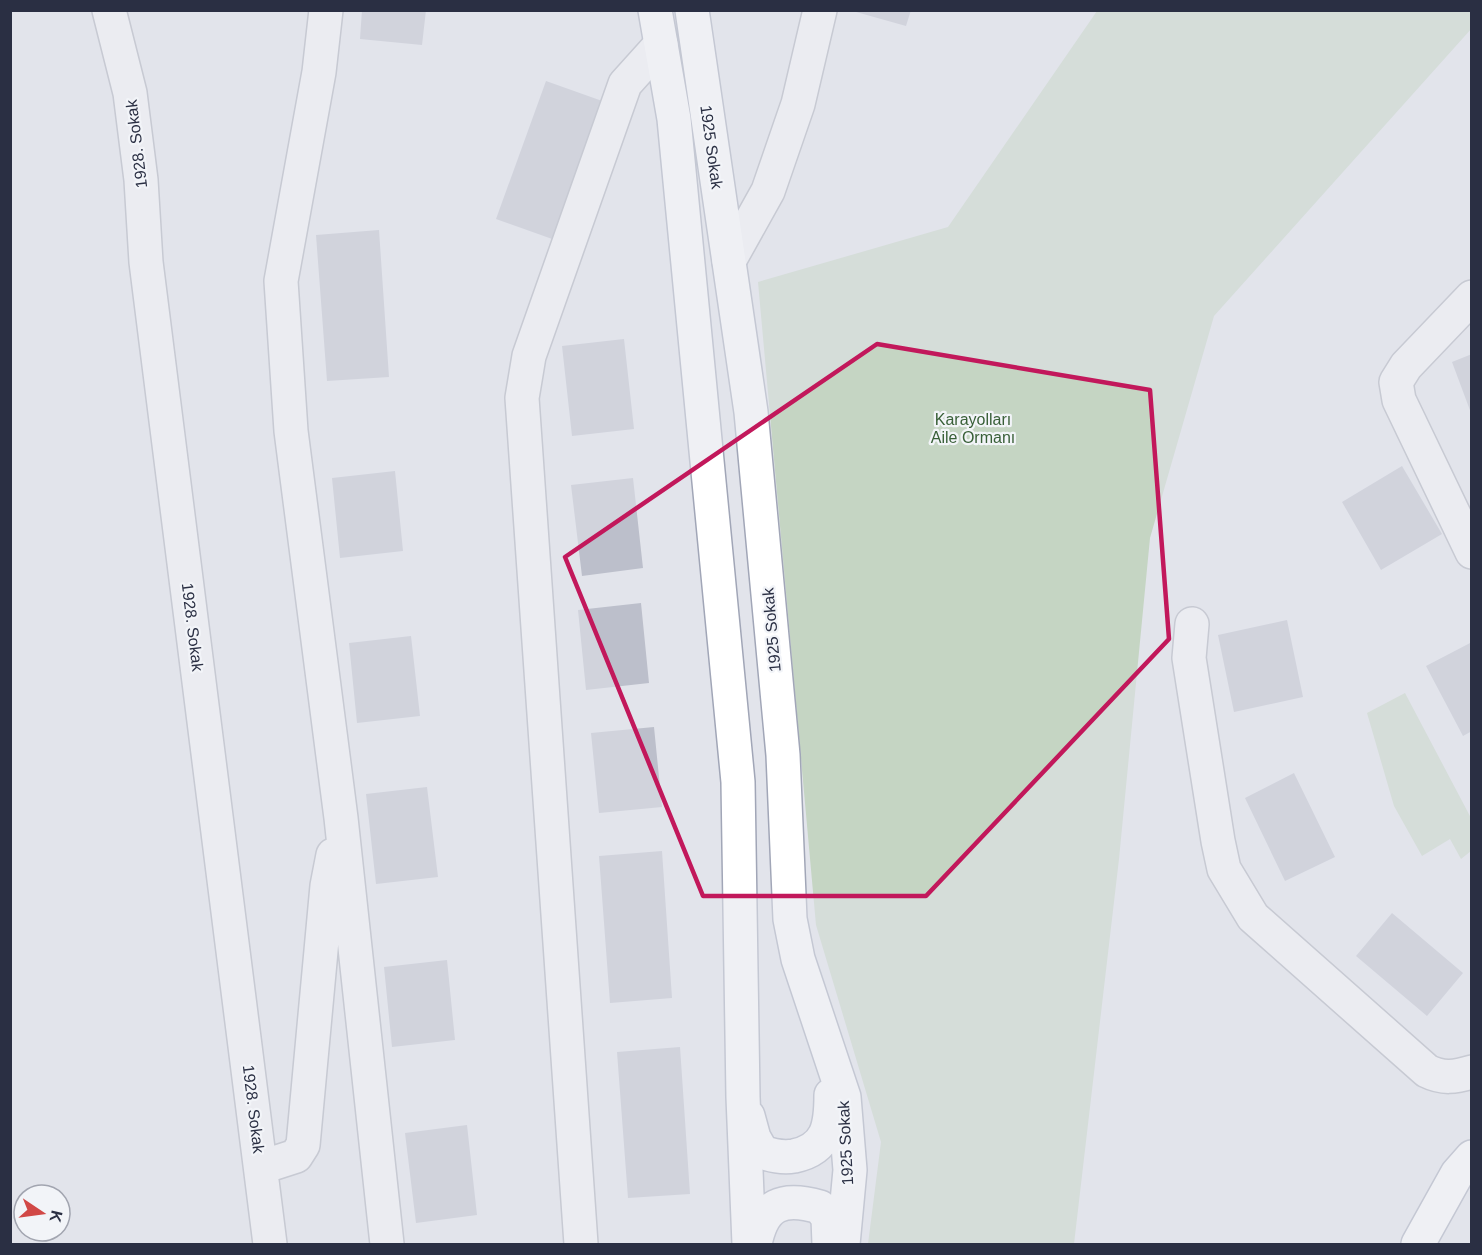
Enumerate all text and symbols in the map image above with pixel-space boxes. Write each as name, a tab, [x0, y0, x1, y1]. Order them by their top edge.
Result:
street label: 1928. Sokak	[123, 98, 150, 189]
street label: 1925 Sokak	[697, 104, 726, 191]
park label: Karayolları Aile Ormanı	[931, 411, 1015, 446]
street label: 1928. Sokak	[179, 582, 206, 673]
street label: 1925 Sokak	[759, 586, 784, 673]
street label: 1928. Sokak	[240, 1064, 267, 1155]
street label: 1925 Sokak	[835, 1099, 856, 1186]
north arrow	[12, 1183, 72, 1243]
text: K	[46, 1209, 66, 1224]

